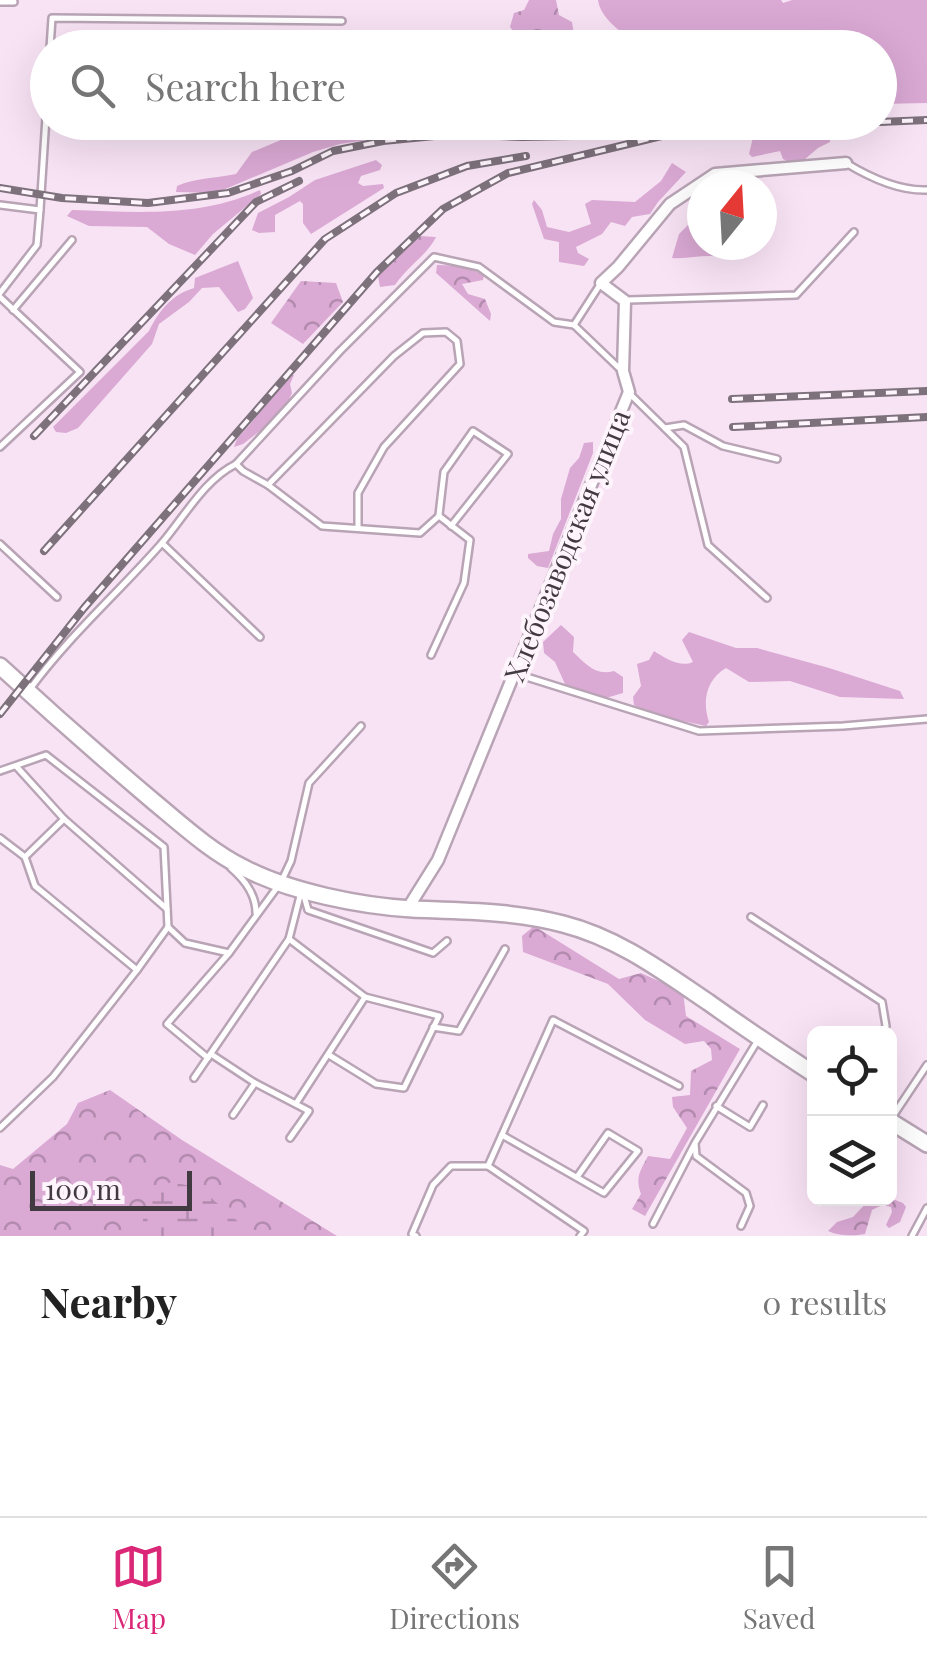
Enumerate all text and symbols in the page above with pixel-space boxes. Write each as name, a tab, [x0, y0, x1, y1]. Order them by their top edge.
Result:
search box	[30, 30, 897, 140]
icon: search	[65, 58, 120, 113]
text: Search here	[145, 60, 346, 111]
north arrow	[687, 170, 777, 260]
street label: Хлебозаводская улица	[494, 403, 638, 687]
map controls	[807, 1026, 897, 1206]
button: locate	[807, 1026, 897, 1116]
button: layers	[807, 1116, 897, 1206]
scale bar	[30, 1166, 192, 1210]
text: 100 m	[45, 1170, 121, 1207]
text: Nearby	[40, 1273, 177, 1329]
text: 0 results	[762, 1280, 887, 1323]
tab: Map	[111, 1539, 166, 1636]
tab: Directions	[389, 1539, 520, 1636]
tab: Saved	[743, 1539, 816, 1636]

